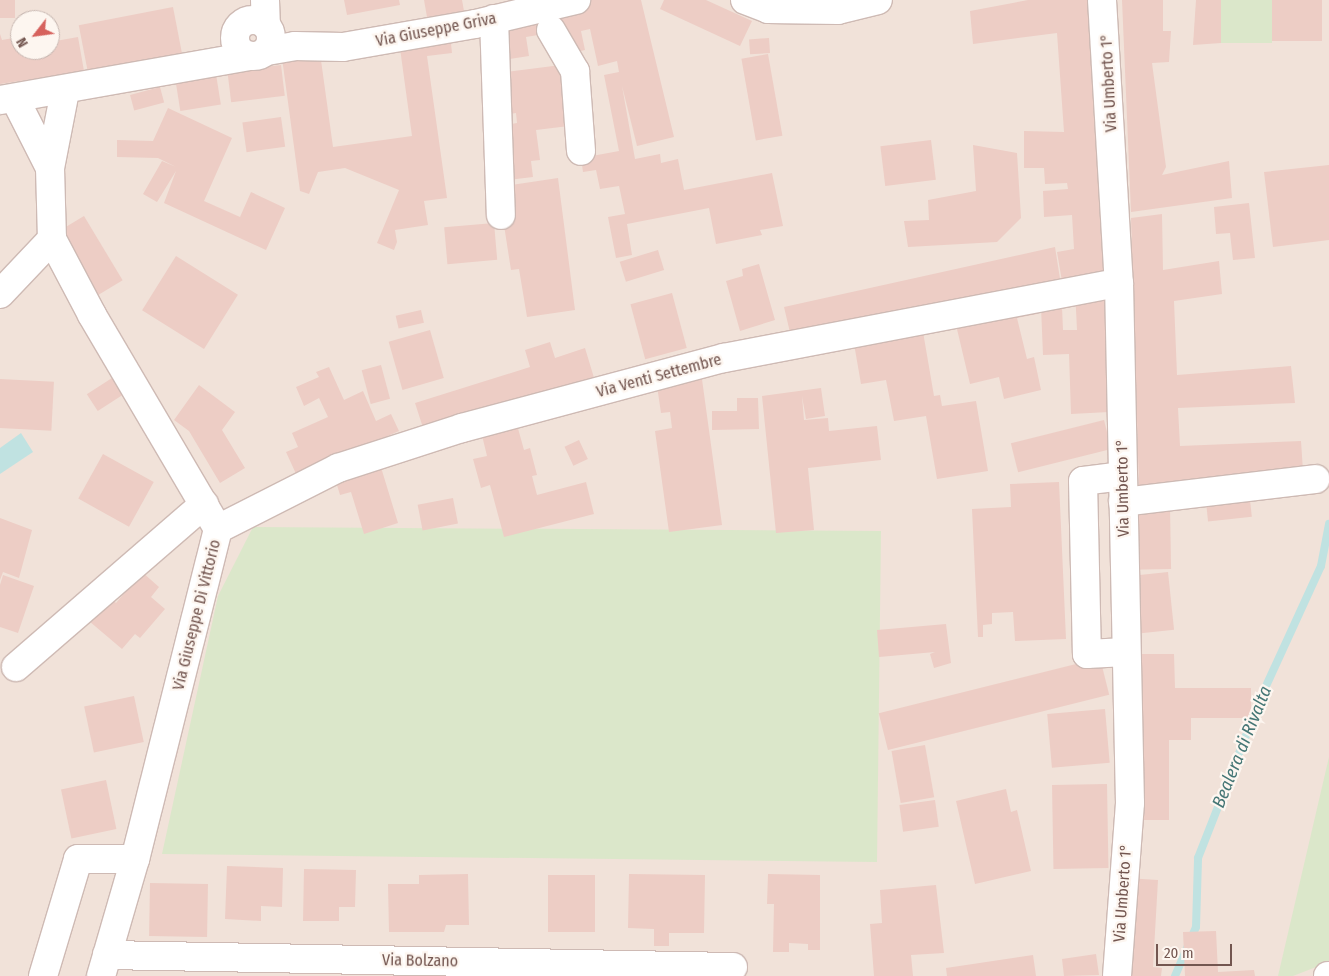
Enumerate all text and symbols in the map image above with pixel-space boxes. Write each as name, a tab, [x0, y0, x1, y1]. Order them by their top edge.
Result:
street label: Via Giuseppe Griva	[374, 9, 498, 51]
north arrow	[10, 10, 60, 60]
street label: Via Umberto 1°	[1097, 33, 1121, 133]
text: N	[13, 34, 32, 50]
street label: Via Venti Settembre	[594, 350, 724, 402]
street label: Via Umberto 1°	[1113, 439, 1133, 537]
street label: Via Giuseppe Di Vittorio	[169, 538, 225, 692]
water label: Bealera di Rivalta	[1208, 683, 1276, 811]
street label: Via Umberto 1°	[1110, 843, 1136, 943]
scale bar	[1159, 934, 1235, 966]
text: 20 m	[1164, 944, 1194, 962]
street label: Via Bolzano	[382, 951, 458, 971]

